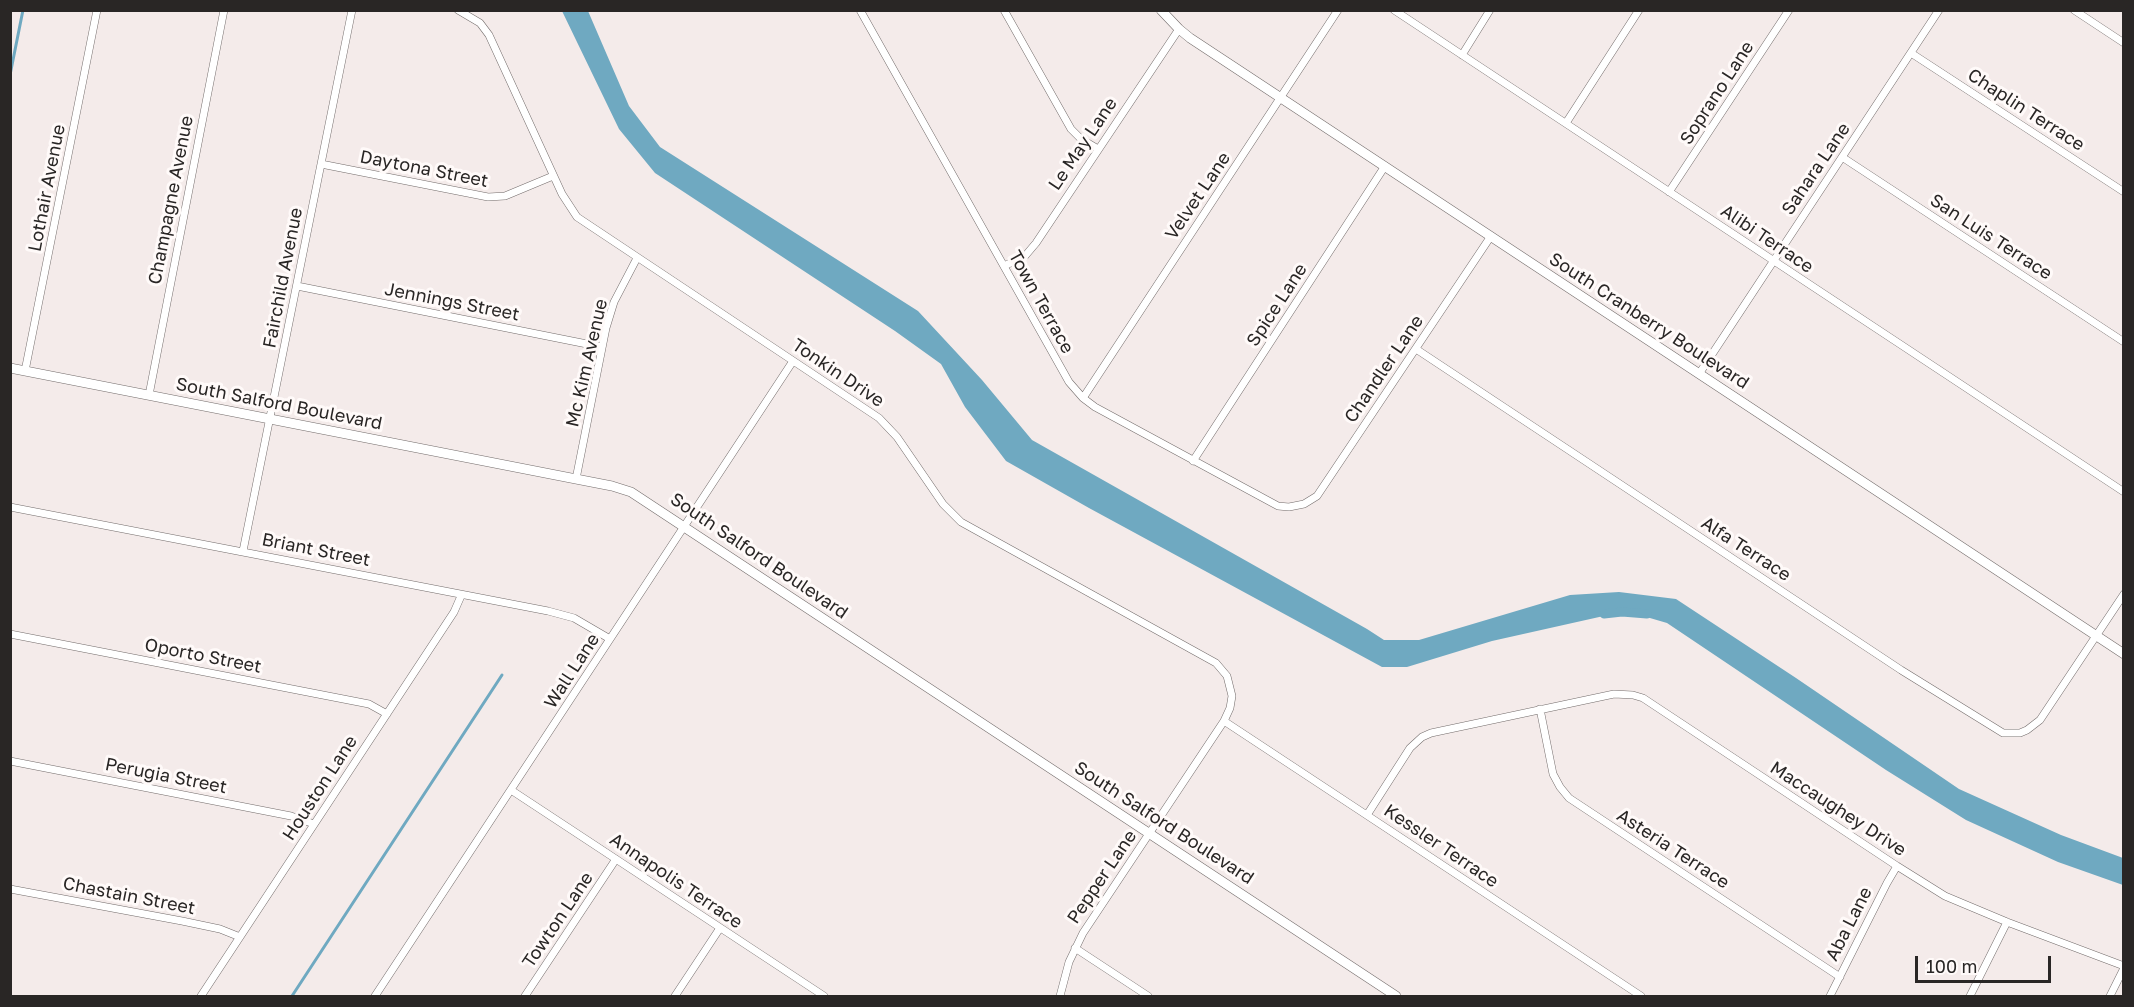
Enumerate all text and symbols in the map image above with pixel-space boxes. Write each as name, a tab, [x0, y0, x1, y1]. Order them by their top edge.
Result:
street label: Soprano Lane	[1676, 37, 1758, 149]
street label: Chaplin Terrace	[1964, 64, 2088, 156]
street label: Le May Lane	[1044, 94, 1122, 194]
street label: Champagne Avenue	[144, 114, 198, 286]
street label: Sahara Lane	[1777, 119, 1855, 219]
street label: Lothair Avenue	[24, 123, 70, 253]
street label: Daytona Street	[358, 146, 490, 192]
street label: Velvet Lane	[1161, 148, 1235, 244]
street label: San Luis Terrace	[1926, 189, 2056, 285]
street label: Alibi Terrace	[1717, 200, 1817, 278]
street label: Fairchild Avenue	[259, 206, 307, 350]
street label: Town Terrace	[1004, 247, 1078, 357]
street label: South Cranberry Boulevard	[1545, 248, 1753, 394]
street label: Spice Lane	[1242, 260, 1312, 350]
street label: Jennings Street	[383, 278, 521, 326]
street label: Mc Kim Avenue	[562, 297, 612, 429]
street label: Chandler Lane	[1340, 311, 1428, 427]
street label: Tonkin Drive	[788, 334, 888, 412]
street label: South Salford Boulevard	[174, 373, 384, 435]
street label: South Salford Boulevard	[666, 488, 852, 624]
street label: Alfa Terrace	[1697, 512, 1795, 586]
street label: Briant Street	[260, 529, 372, 571]
street label: Wall Lane	[540, 630, 604, 712]
street label: Oporto Street	[143, 634, 263, 678]
street label: Houston Lane	[278, 732, 362, 844]
street label: Perugia Street	[103, 754, 229, 798]
street label: South Salford Boulevard	[1070, 757, 1258, 889]
street label: Maccaughey Drive	[1766, 757, 1910, 861]
street label: Kessler Terrace	[1380, 800, 1502, 892]
street label: Asteria Terrace	[1613, 805, 1733, 893]
street label: Pepper Lane	[1063, 826, 1141, 928]
street label: Annapolis Terrace	[606, 829, 746, 933]
street label: Towton Lane	[518, 868, 598, 972]
street label: Chastain Street	[61, 873, 197, 919]
street label: Aba Lane	[1821, 883, 1877, 965]
scale bar	[1918, 944, 2054, 982]
text: 100 m	[1926, 955, 1977, 977]

